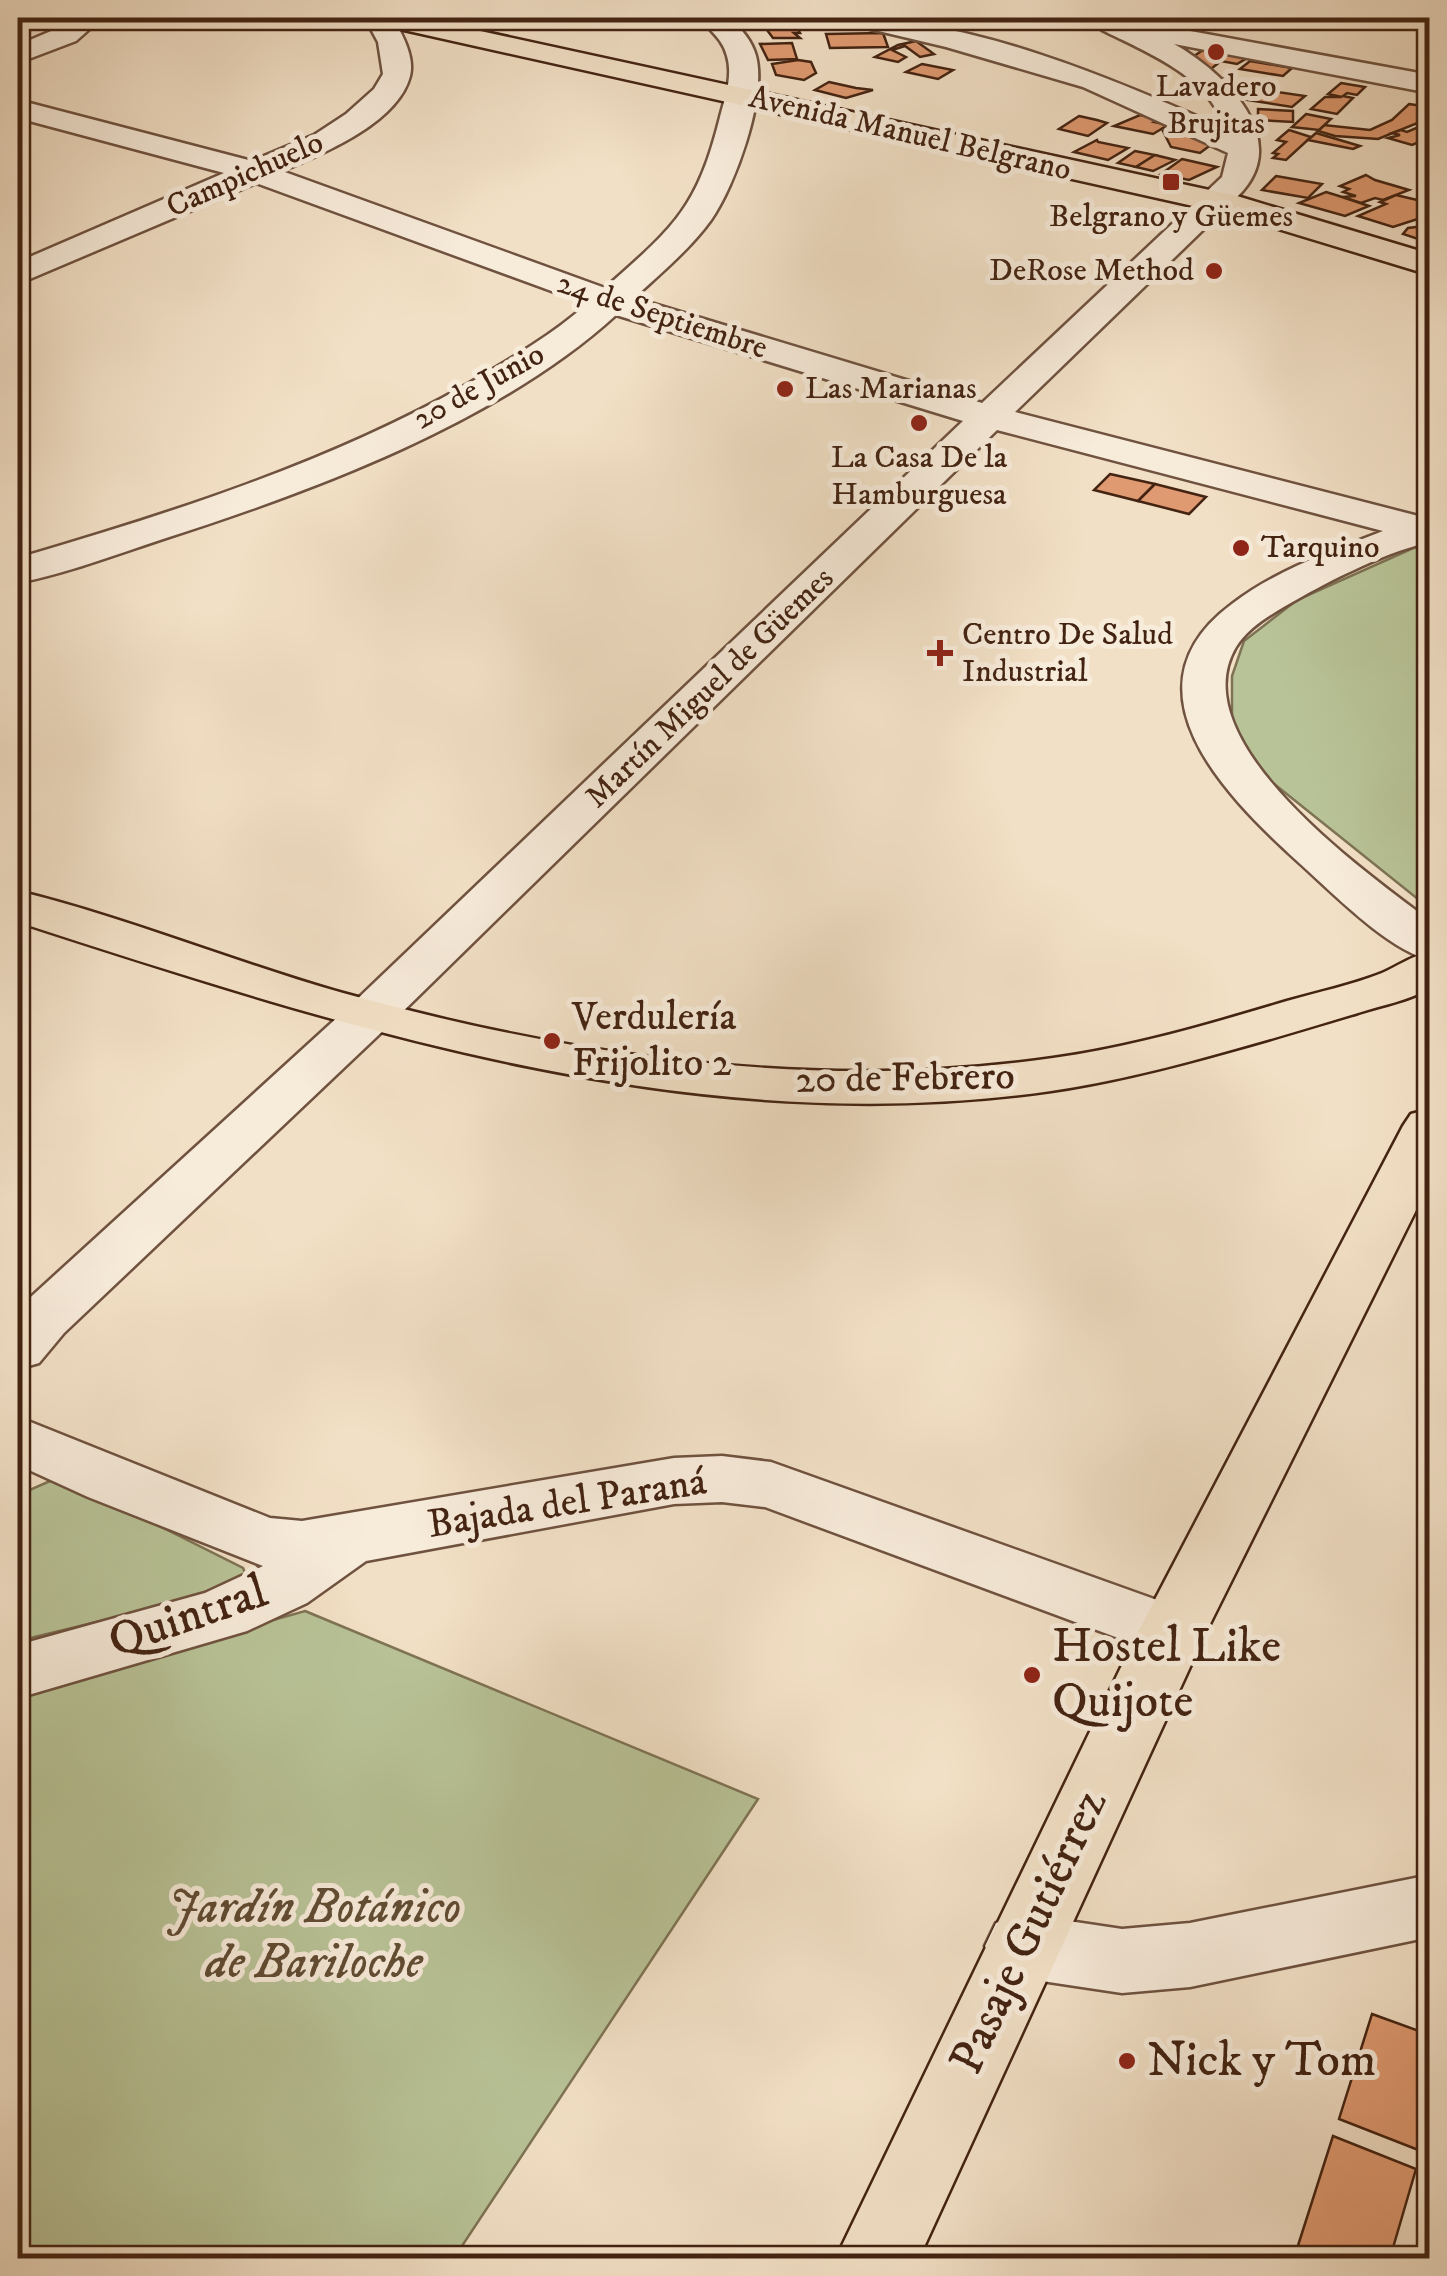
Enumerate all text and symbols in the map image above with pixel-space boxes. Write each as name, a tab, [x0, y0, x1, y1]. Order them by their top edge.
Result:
marker: Lavadero Brujitas	[1205, 41, 1227, 63]
place label: Lavadero Brujitas	[1156, 67, 1276, 144]
street label: Avenida Manuel Belgrano	[745, 77, 1075, 191]
street label: Campichuelo	[160, 123, 330, 227]
marker: Belgrano y Güemes	[1160, 171, 1182, 193]
place label: Belgrano y Güemes	[1049, 197, 1293, 237]
place label: DeRose Method	[989, 251, 1194, 291]
marker: DeRose Method	[1203, 260, 1225, 282]
street label: 24 de Septiembre	[552, 263, 772, 369]
street label: 20 de Junio	[406, 335, 552, 439]
place label: Las Marianas	[805, 369, 977, 409]
marker: Las Marianas	[774, 378, 796, 400]
marker: La Casa De la Hamburguesa	[908, 412, 930, 434]
place label: La Casa De la Hamburguesa	[831, 438, 1008, 515]
place label: Tarquino	[1261, 528, 1379, 568]
marker: Tarquino	[1230, 537, 1252, 559]
street label: Martín Miguel de Güemes	[577, 559, 843, 817]
place label: Centro De Salud Industrial	[962, 615, 1173, 692]
marker: Centro De Salud Industrial	[927, 640, 953, 666]
place label: Verdulería Frijolito 2	[571, 993, 736, 1089]
marker: Verdulería Frijolito 2	[541, 1030, 563, 1052]
street label: 20 de Febrero	[795, 1052, 1015, 1106]
street label: Bajada del Paraná	[424, 1457, 710, 1551]
street label: Quintral	[101, 1562, 276, 1672]
place label: Hostel Like Quijote	[1052, 1617, 1281, 1732]
marker: Hostel Like Quijote	[1021, 1664, 1043, 1686]
street label: Pasaje Gutiérrez	[937, 1780, 1121, 2084]
park label: Jardín Botánico de Bariloche	[167, 1878, 461, 1993]
place label: Nick y Tom	[1147, 2031, 1376, 2091]
marker: Nick y Tom	[1116, 2050, 1138, 2072]

